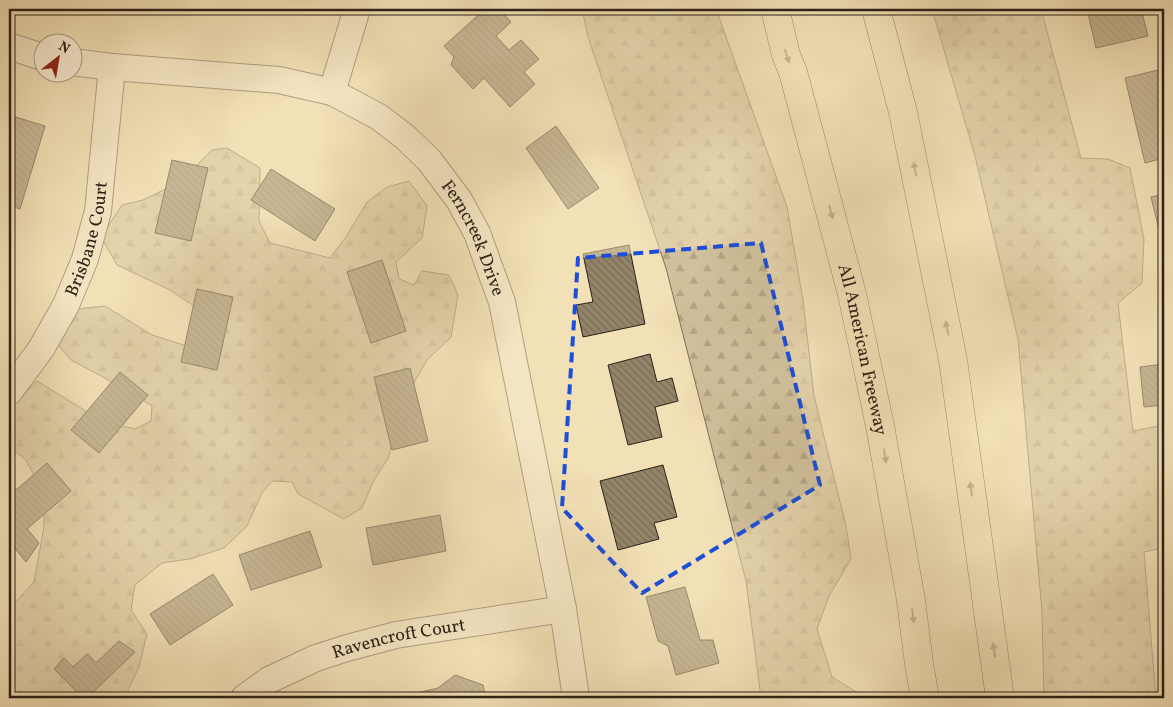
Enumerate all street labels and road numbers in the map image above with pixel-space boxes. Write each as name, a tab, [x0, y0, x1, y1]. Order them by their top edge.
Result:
street label: Ferncreek Drive	[434, 175, 510, 300]
street label: Brisbane Court	[60, 180, 115, 301]
street label: All American Freeway	[831, 261, 892, 438]
street label: Ravencroft Court	[329, 613, 467, 666]

